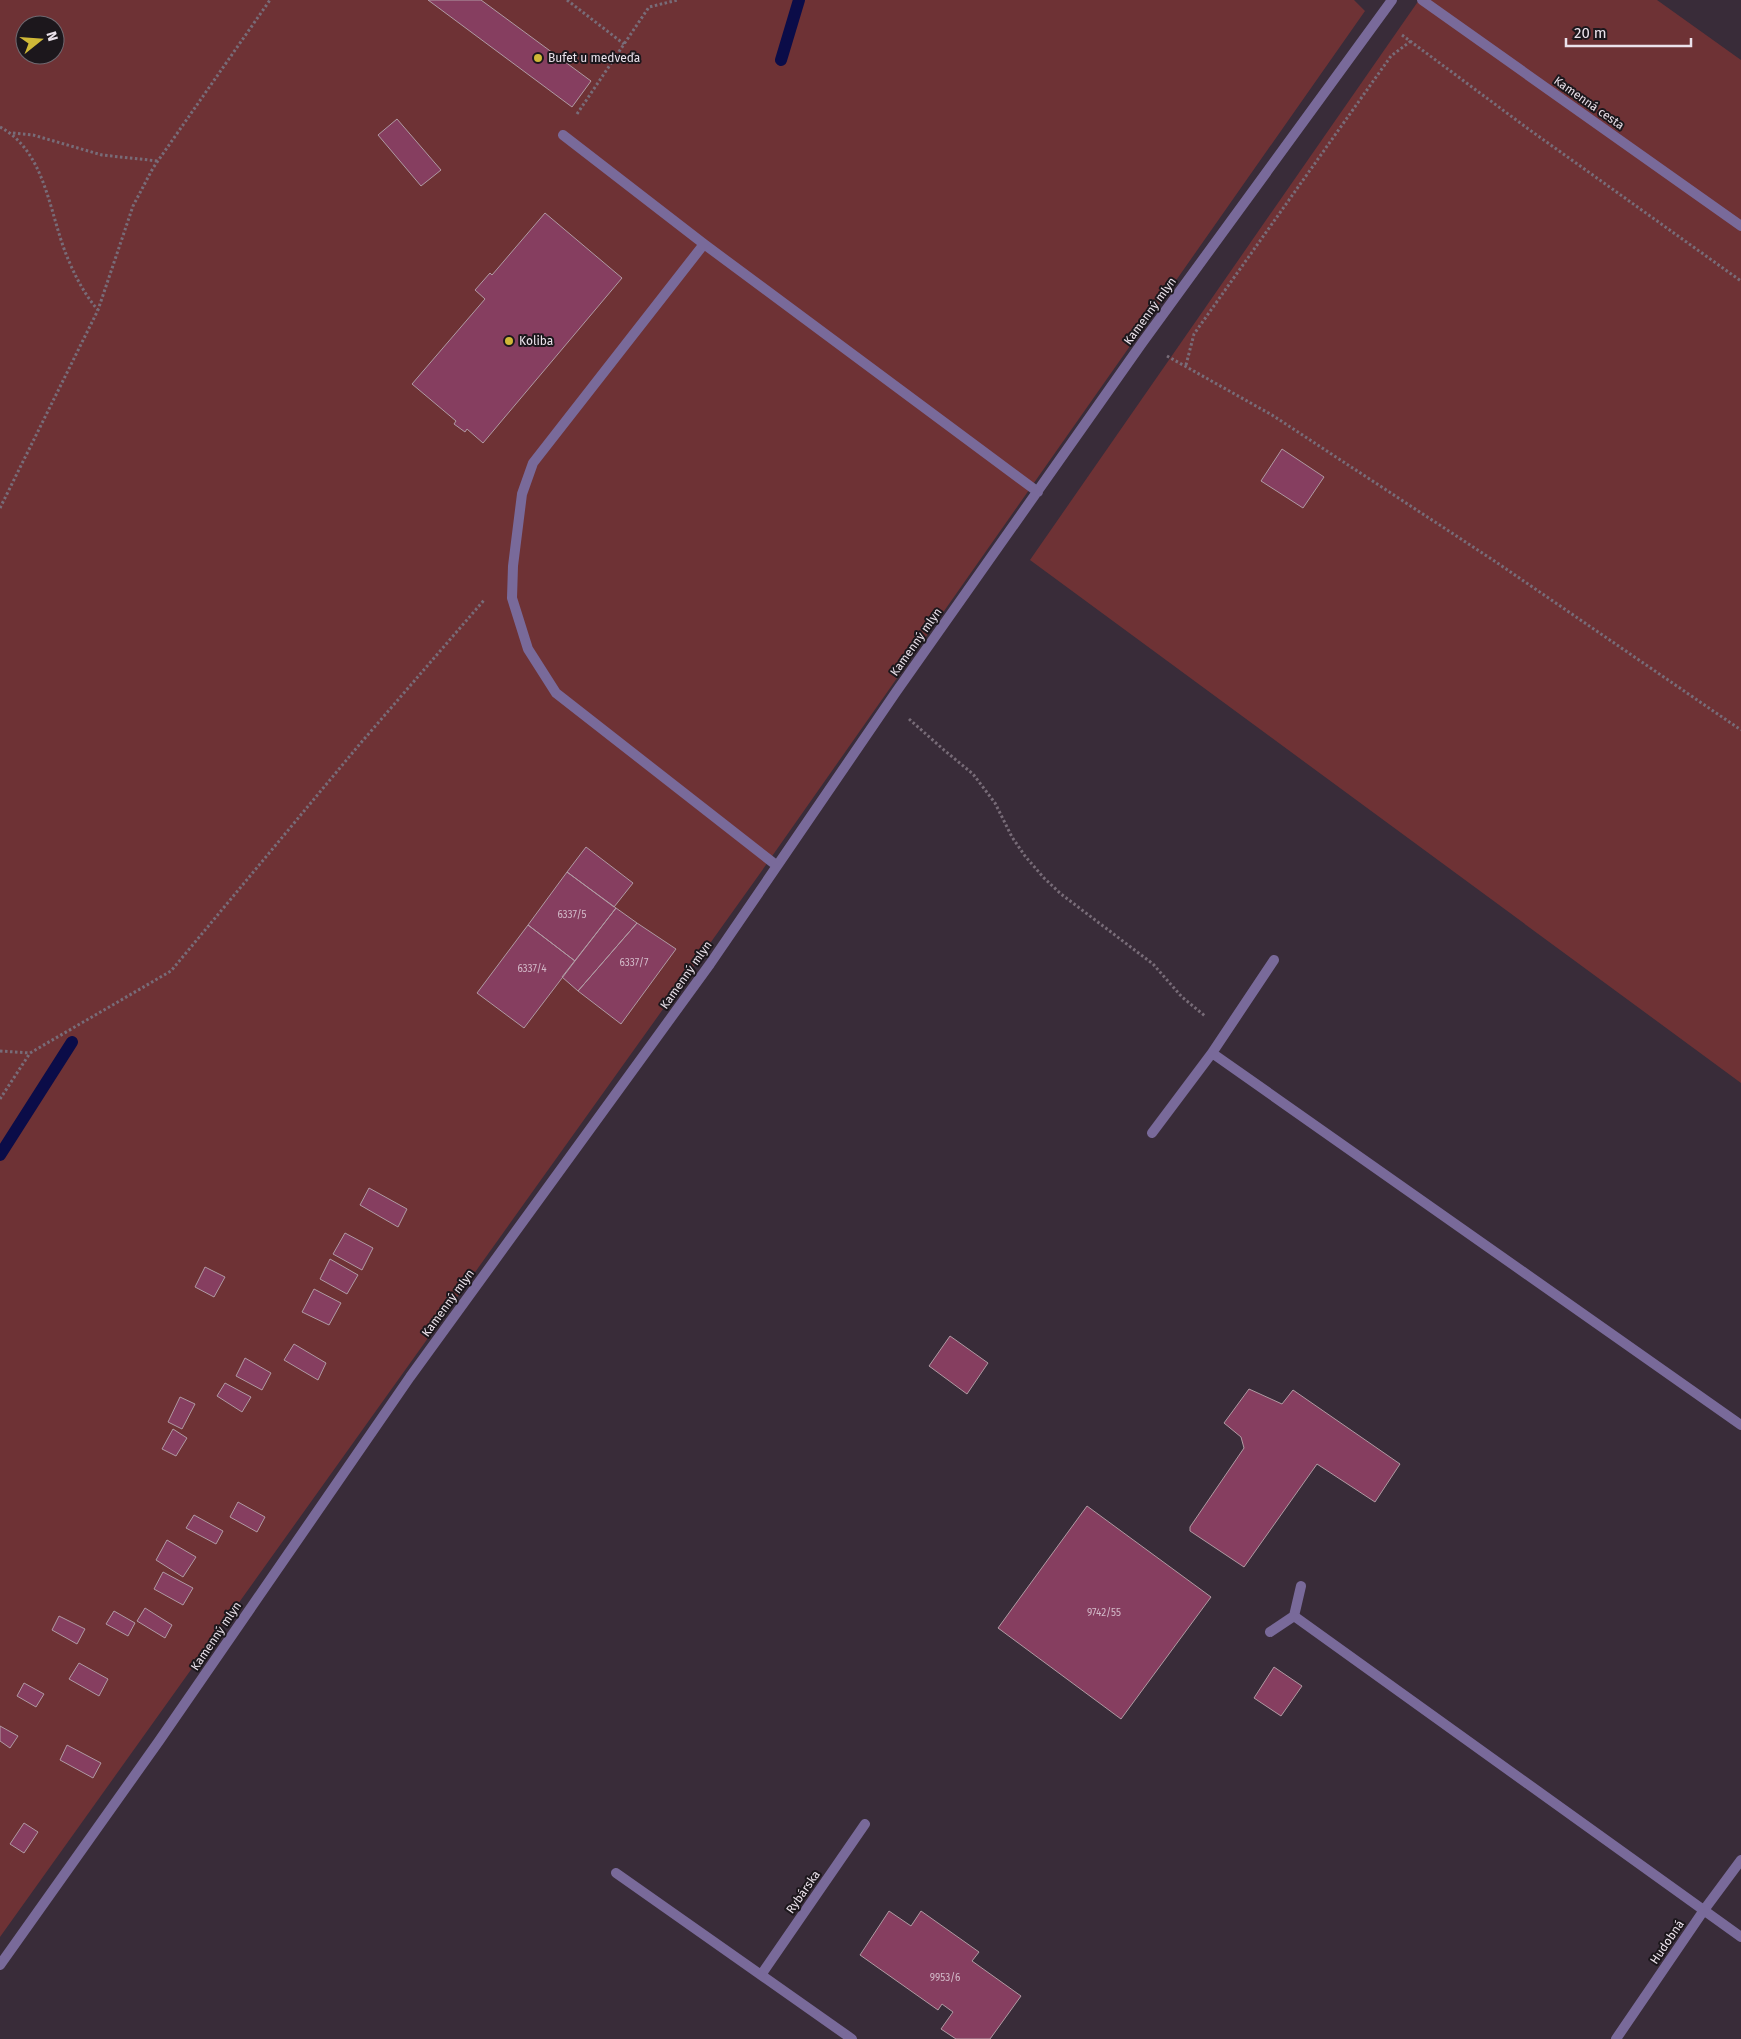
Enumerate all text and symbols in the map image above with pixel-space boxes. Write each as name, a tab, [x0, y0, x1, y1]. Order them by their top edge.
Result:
north arrow	[15, 15, 65, 65]
scale bar	[1566, 15, 1691, 47]
text: 20 m	[1574, 24, 1607, 42]
text: N	[42, 29, 61, 43]
place label: Bufet u medveďa	[548, 51, 640, 65]
marker: Bufet u medveďa	[532, 52, 544, 64]
street label: Kamenná cesta	[1551, 74, 1627, 132]
street label: Kamenný mlyn	[1121, 275, 1179, 347]
place label: Koliba	[519, 334, 553, 348]
marker: Koliba	[503, 335, 515, 347]
street label: Kamenný mlyn	[887, 605, 945, 679]
house number: 6337/5	[557, 909, 587, 921]
street label: Kamenný mlyn	[657, 938, 715, 1012]
house number: 6337/7	[620, 957, 649, 969]
house number: 6337/4	[517, 963, 547, 975]
street label: Kamenný mlyn	[419, 1267, 477, 1339]
street label: Kamenný mlyn	[188, 1599, 244, 1673]
house number: 9742/55	[1087, 1607, 1121, 1619]
street label: Rybárska	[783, 1868, 823, 1916]
street label: Hudobná	[1647, 1917, 1687, 1967]
house number: 9953/6	[930, 1972, 960, 1984]

